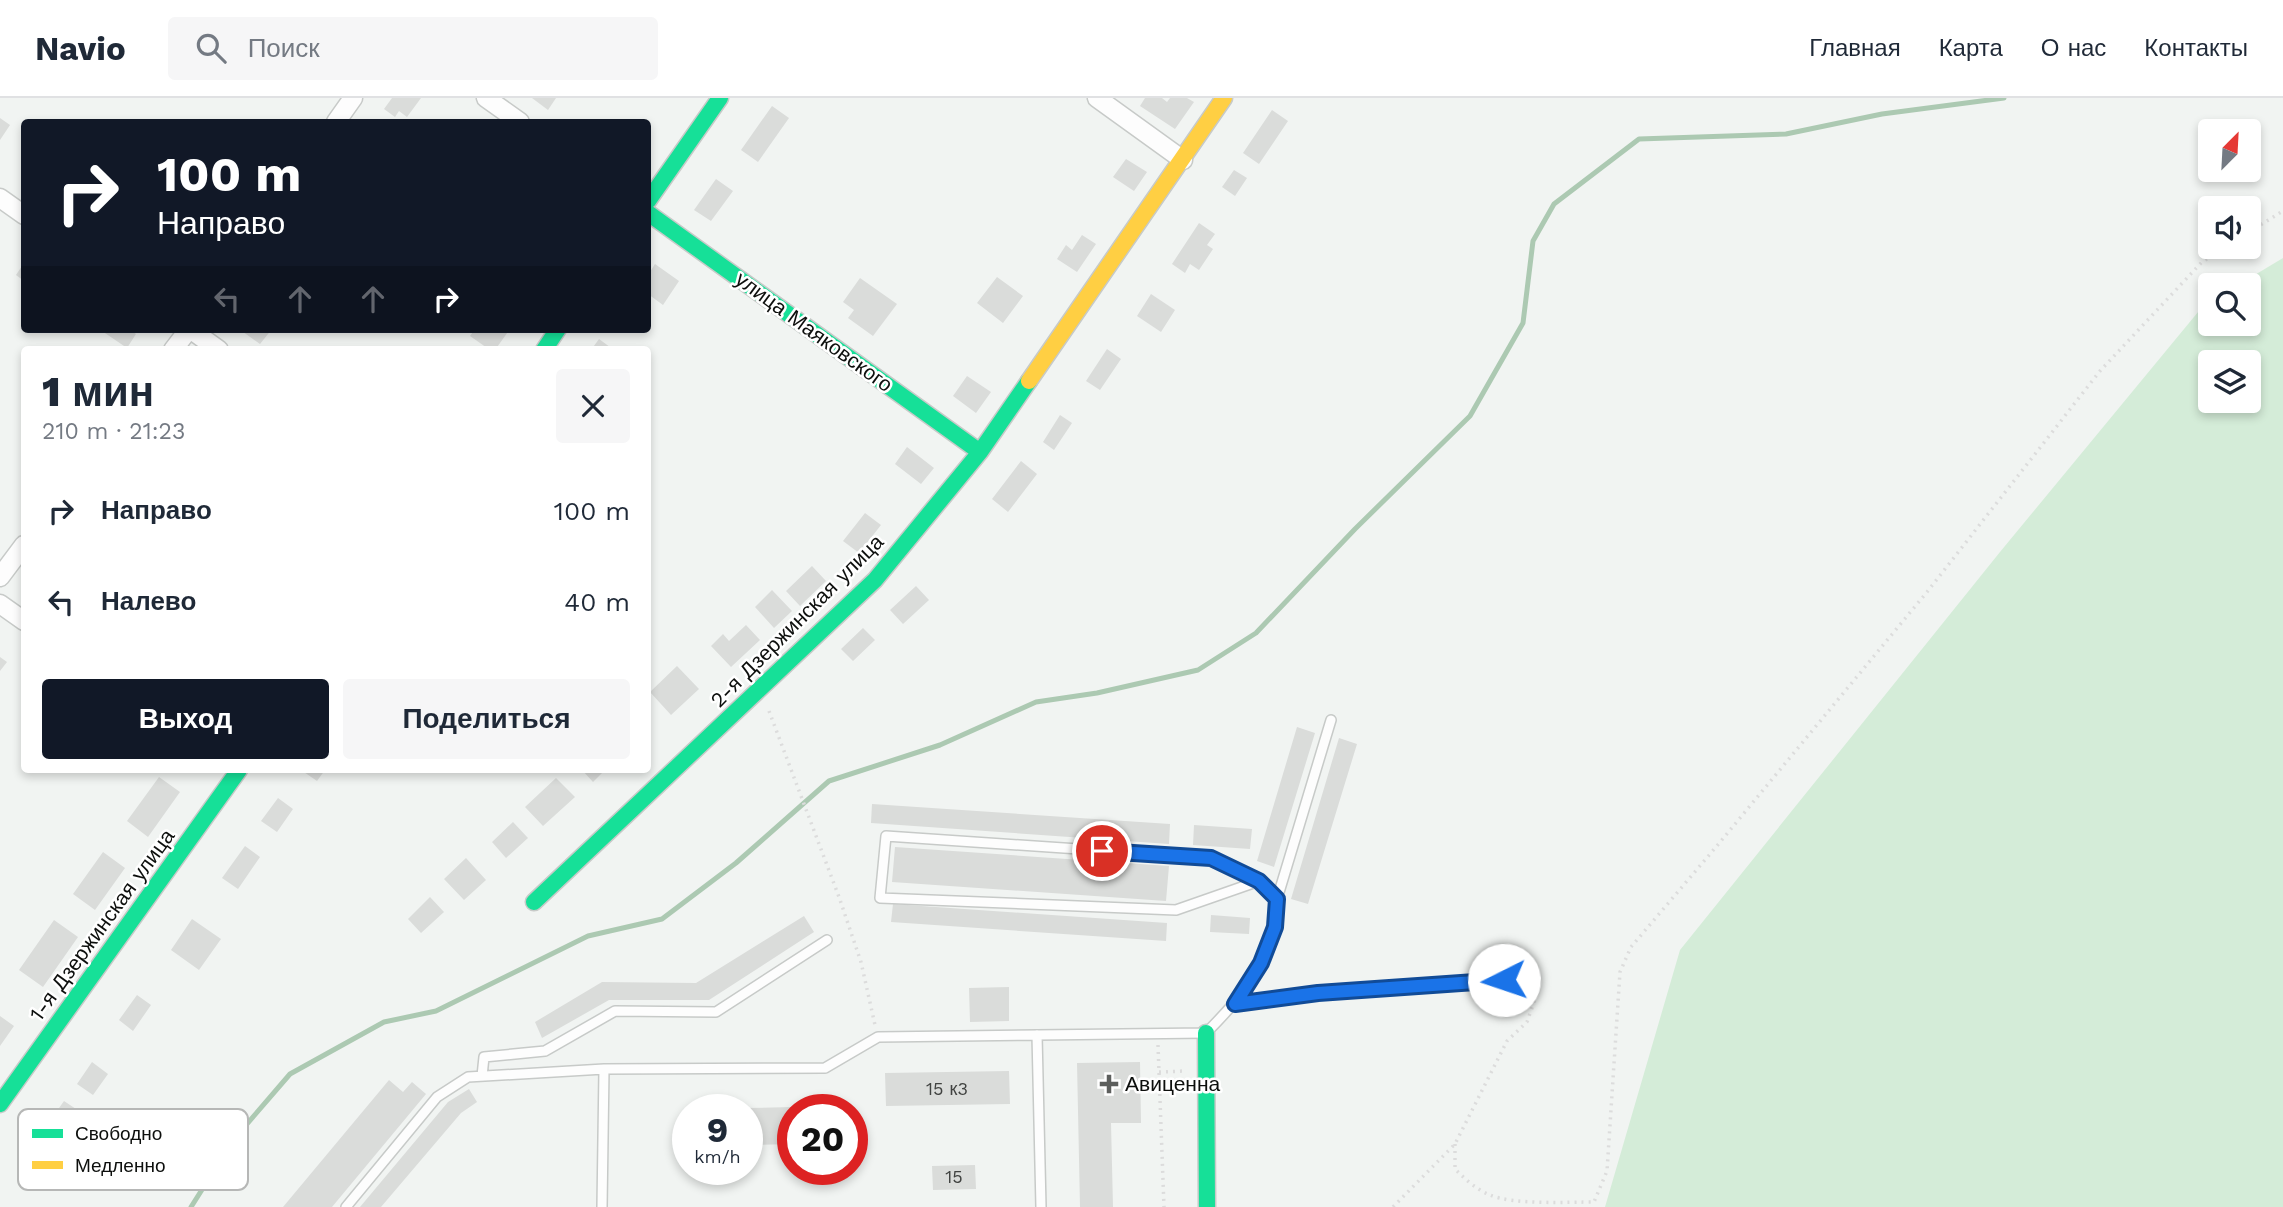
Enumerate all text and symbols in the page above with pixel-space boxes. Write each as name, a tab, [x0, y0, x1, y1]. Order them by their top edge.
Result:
search box	[168, 17, 658, 80]
text: Navio	[35, 29, 126, 68]
icon: search	[192, 29, 230, 67]
text: Поиск	[248, 33, 320, 63]
text: Главная	[1809, 34, 1901, 62]
text: Карта	[1939, 34, 2003, 62]
text: О нас	[2041, 34, 2106, 62]
text: Контакты	[2144, 34, 2248, 62]
north arrow	[2198, 119, 2261, 182]
map controls	[2198, 119, 2261, 413]
text: 100 m	[157, 145, 301, 203]
icon: right	[42, 147, 133, 238]
button: sound	[2198, 196, 2261, 259]
text: Направо	[157, 204, 285, 242]
street label: улица Маяковского	[731, 266, 898, 397]
button: search	[2198, 273, 2261, 336]
icon: left	[208, 280, 246, 318]
icon: ahead	[281, 280, 319, 318]
icon: ahead	[354, 280, 392, 318]
icon: right	[427, 280, 465, 318]
button: layers	[2198, 350, 2261, 413]
text: 1 мин	[42, 367, 154, 416]
button: close	[556, 369, 630, 443]
text: 210 m · 21:23	[42, 418, 185, 445]
icon: right	[42, 492, 80, 530]
text: Направо	[101, 495, 212, 525]
text: 100 m	[554, 496, 630, 526]
street label: 2-я Дзержинская улица	[705, 529, 889, 712]
icon: left	[42, 583, 80, 621]
text: Налево	[101, 586, 196, 616]
text: 40 m	[564, 587, 630, 617]
button: Выход	[42, 679, 329, 759]
button: Поделиться	[343, 679, 630, 759]
pin	[1072, 821, 1132, 881]
street label: 1-я Дзержинская улица	[24, 824, 180, 1025]
icon: arrive	[1083, 832, 1121, 870]
position arrow	[1467, 943, 1541, 1017]
place label: Авиценна	[1125, 1071, 1221, 1096]
marker: Авиценна	[1099, 1074, 1119, 1094]
house number: 15 к3	[926, 1078, 968, 1099]
speed limit sign: 20	[777, 1094, 868, 1185]
legend	[18, 1109, 248, 1190]
text: 9	[707, 1109, 728, 1151]
text: Свободно	[75, 1122, 162, 1145]
text: km/h	[694, 1146, 741, 1167]
text: Медленно	[75, 1154, 165, 1177]
house number: 15	[945, 1166, 963, 1187]

